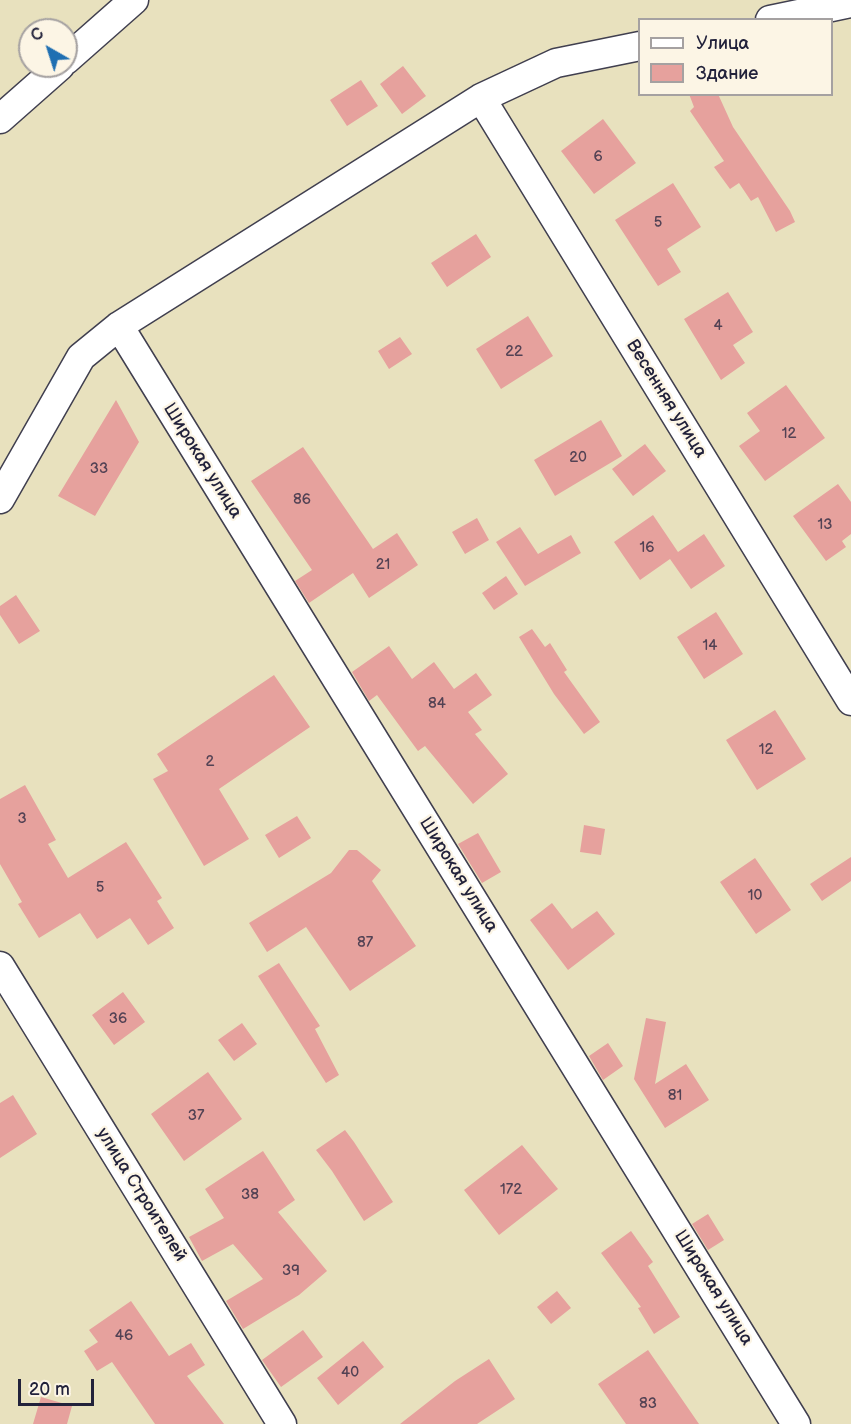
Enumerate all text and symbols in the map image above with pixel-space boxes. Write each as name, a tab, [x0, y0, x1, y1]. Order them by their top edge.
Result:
north arrow	[18, 18, 78, 78]
legend	[638, 18, 833, 96]
text: С	[27, 24, 48, 46]
text: Улица	[696, 33, 749, 54]
text: Здание	[696, 63, 758, 84]
house number: 6	[593, 148, 603, 166]
house number: 5	[654, 214, 662, 232]
house number: 4	[713, 317, 723, 335]
street label: Весенняя улица	[621, 336, 711, 462]
house number: 22	[505, 343, 523, 361]
street label: Широкая улица	[158, 399, 246, 523]
house number: 12	[782, 425, 796, 443]
house number: 20	[569, 449, 587, 467]
house number: 33	[90, 460, 108, 478]
house number: 86	[293, 491, 311, 509]
house number: 13	[817, 516, 833, 534]
house number: 16	[640, 539, 654, 557]
house number: 21	[376, 556, 390, 574]
house number: 14	[703, 637, 717, 655]
house number: 84	[428, 695, 446, 713]
house number: 12	[759, 741, 773, 759]
house number: 2	[206, 753, 214, 771]
house number: 3	[17, 810, 27, 828]
street label: Широкая улица	[414, 813, 502, 937]
house number: 5	[96, 879, 104, 897]
house number: 10	[748, 887, 762, 905]
house number: 87	[357, 934, 373, 952]
house number: 36	[109, 1010, 127, 1028]
house number: 81	[668, 1087, 682, 1105]
house number: 37	[188, 1107, 204, 1125]
street label: улица Строителей	[91, 1124, 191, 1266]
house number: 172	[500, 1181, 522, 1199]
house number: 38	[241, 1186, 259, 1204]
street label: Широкая улица	[669, 1226, 757, 1350]
house number: 39	[282, 1262, 300, 1280]
house number: 46	[115, 1327, 133, 1345]
house number: 40	[341, 1364, 359, 1382]
scale bar	[21, 1367, 98, 1405]
text: 20 m	[29, 1379, 70, 1400]
house number: 83	[639, 1395, 657, 1413]

